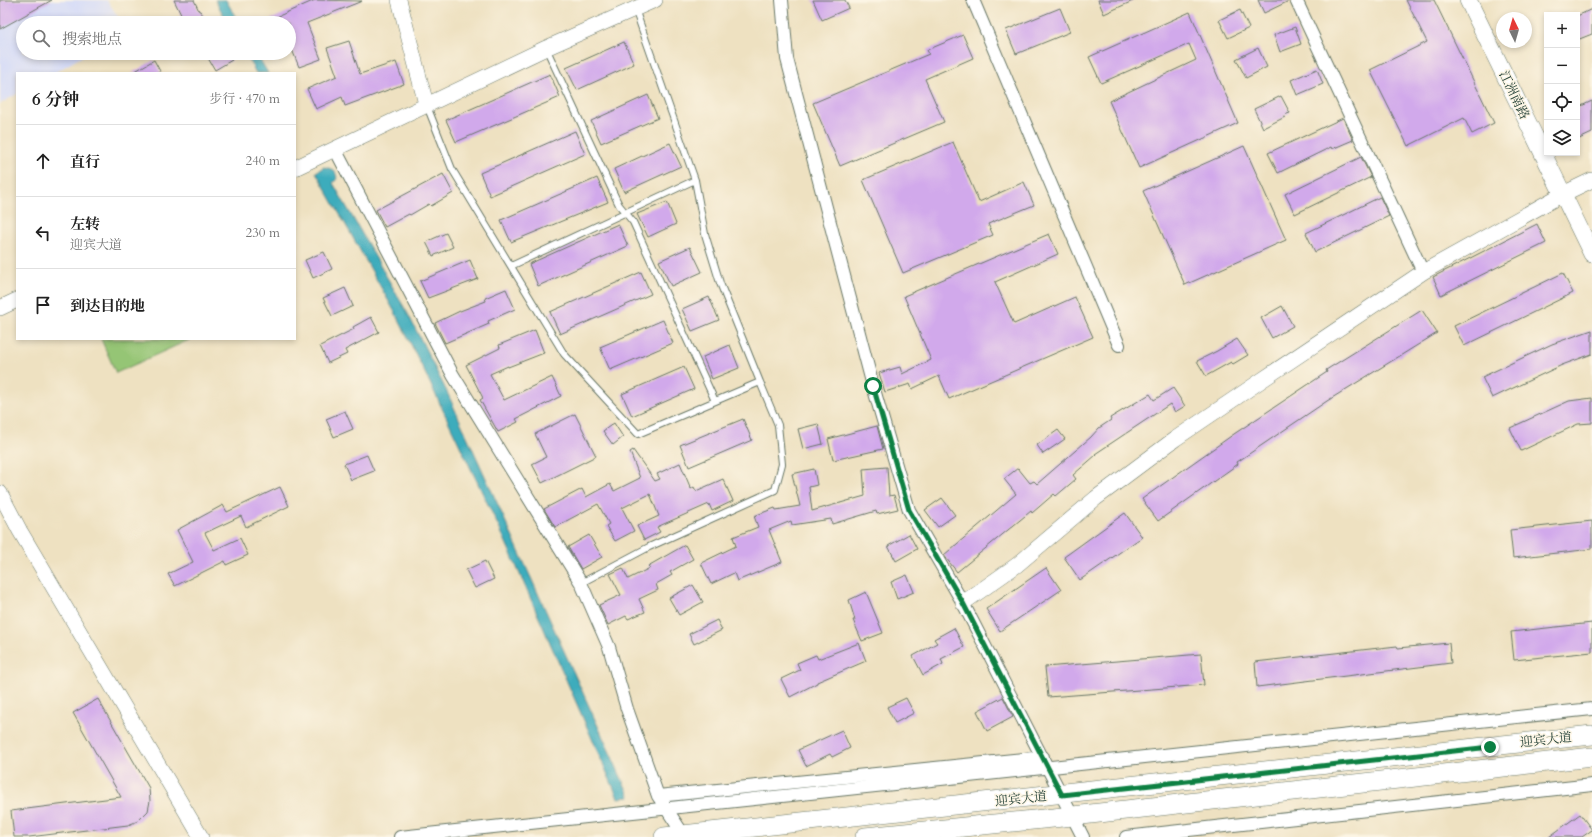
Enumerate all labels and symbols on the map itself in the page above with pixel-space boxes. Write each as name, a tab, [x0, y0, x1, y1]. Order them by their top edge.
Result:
north arrow	[1496, 12, 1532, 48]
street label: 江洲南路	[1495, 68, 1533, 122]
route start	[864, 377, 882, 395]
street label: 迎宾大道	[1519, 728, 1573, 752]
route end	[1481, 738, 1499, 756]
street label: 迎宾大道	[994, 787, 1048, 811]

